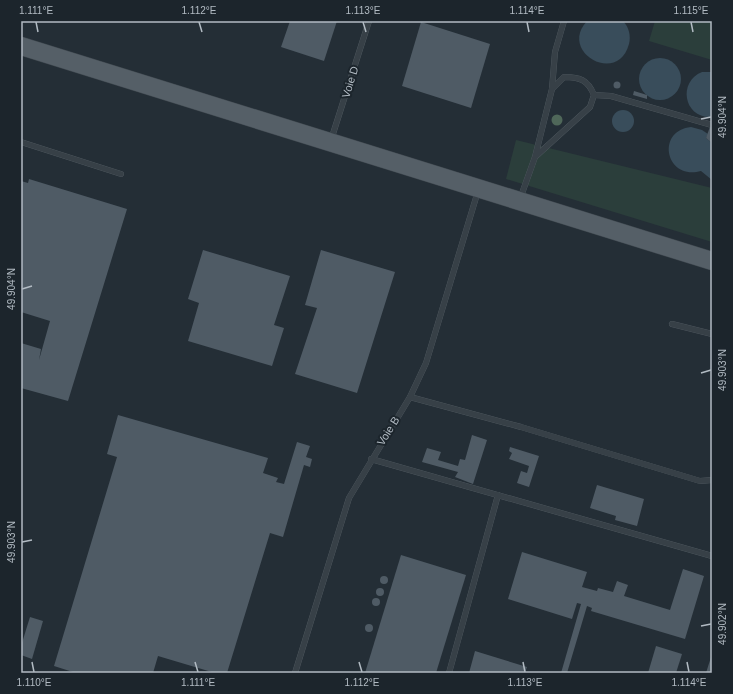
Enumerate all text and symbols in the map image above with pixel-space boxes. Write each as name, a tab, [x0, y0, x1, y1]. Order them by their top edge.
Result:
text: 1.111°E	[19, 5, 53, 16]
text: 1.112°E	[182, 5, 217, 16]
text: 1.113°E	[346, 5, 381, 16]
text: 1.114°E	[510, 5, 545, 16]
text: 1.115°E	[674, 5, 709, 16]
street label: Voie D	[340, 65, 360, 99]
text: 49.904°N	[717, 96, 728, 138]
text: 49.904°N	[6, 268, 17, 310]
text: 49.903°N	[717, 349, 728, 391]
street label: Voie B	[374, 414, 402, 448]
text: 49.903°N	[6, 521, 17, 563]
text: 49.902°N	[717, 603, 728, 645]
text: 1.110°E	[17, 677, 52, 688]
text: 1.111°E	[181, 677, 215, 688]
text: 1.112°E	[345, 677, 380, 688]
text: 1.113°E	[508, 677, 543, 688]
text: 1.114°E	[672, 677, 707, 688]

